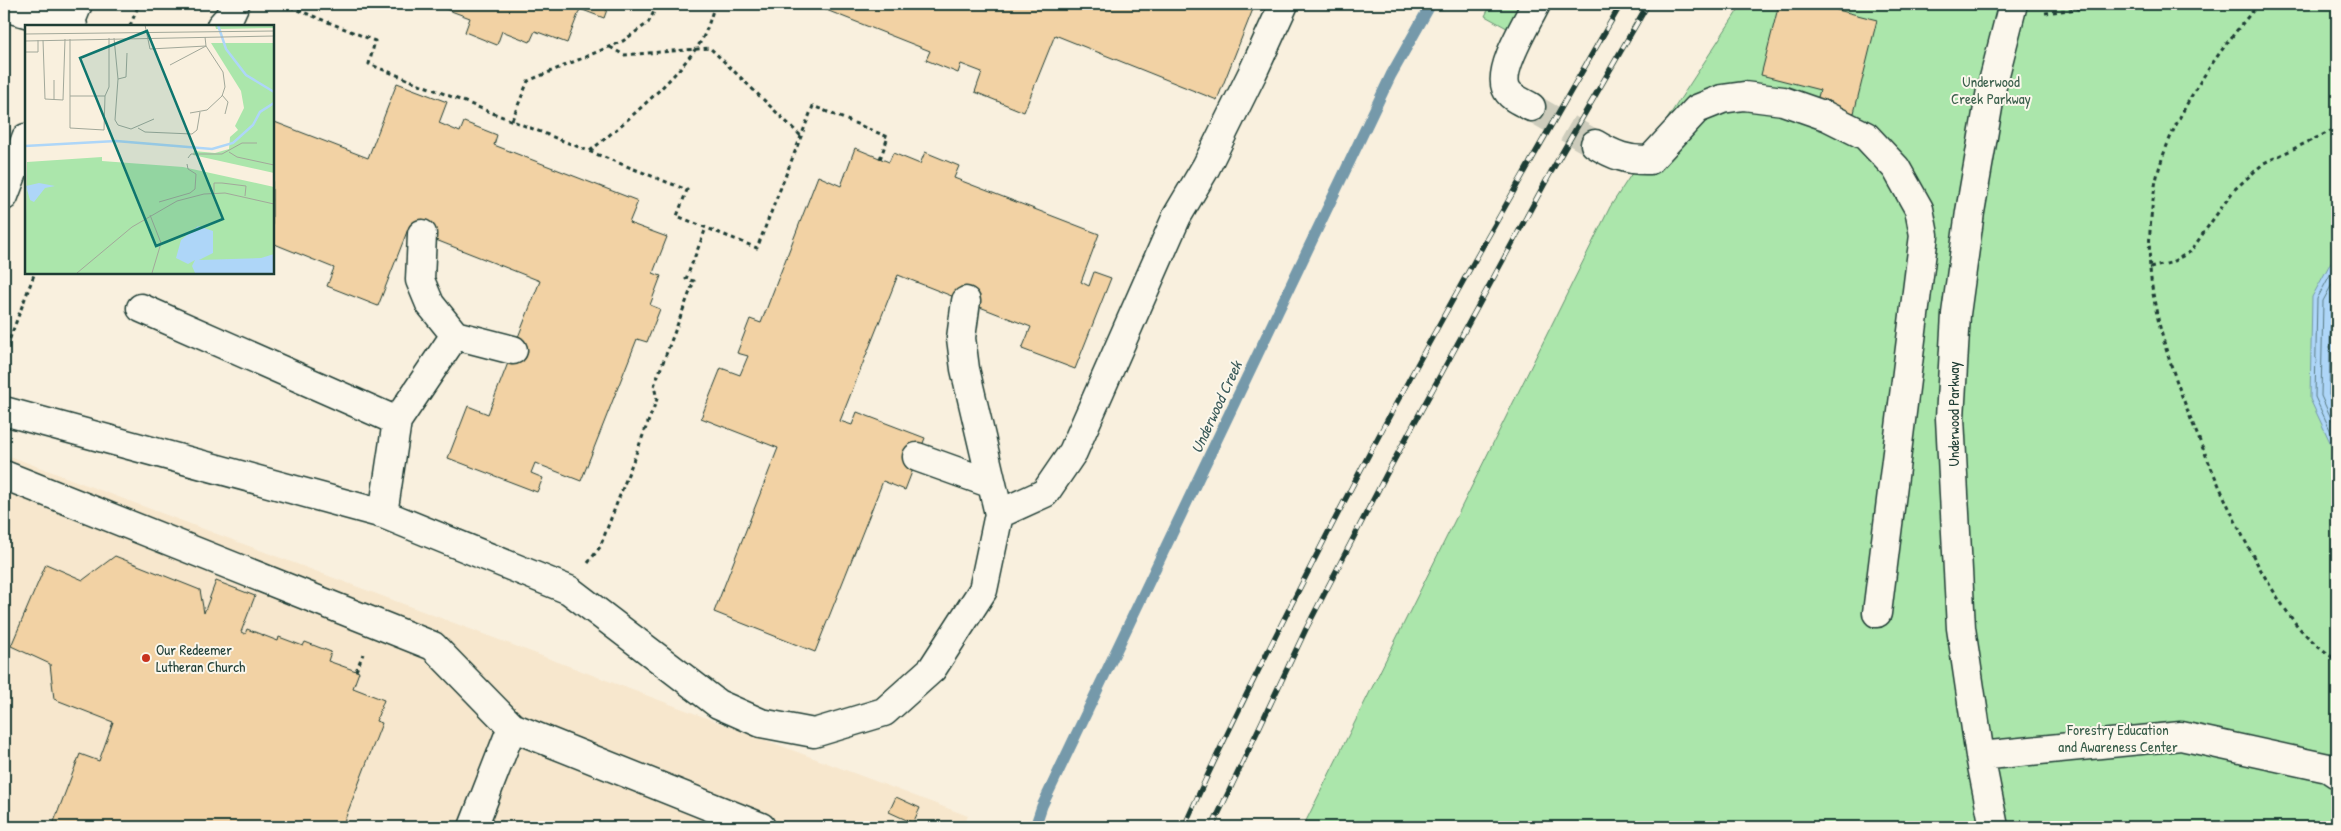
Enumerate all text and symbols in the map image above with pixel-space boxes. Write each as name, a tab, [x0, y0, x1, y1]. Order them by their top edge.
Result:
inset map	[25, 25, 274, 274]
park label: Underwood Creek Parkway	[1951, 71, 2031, 109]
water label: Underwood Creek	[1185, 356, 1248, 457]
street label: Underwood Parkway	[1943, 361, 1964, 467]
place label: Our Redeemer Lutheran Church	[156, 639, 245, 677]
marker: Our Redeemer Lutheran Church	[140, 652, 152, 664]
park label: Forestry Education and Awareness Center	[2058, 719, 2178, 757]

